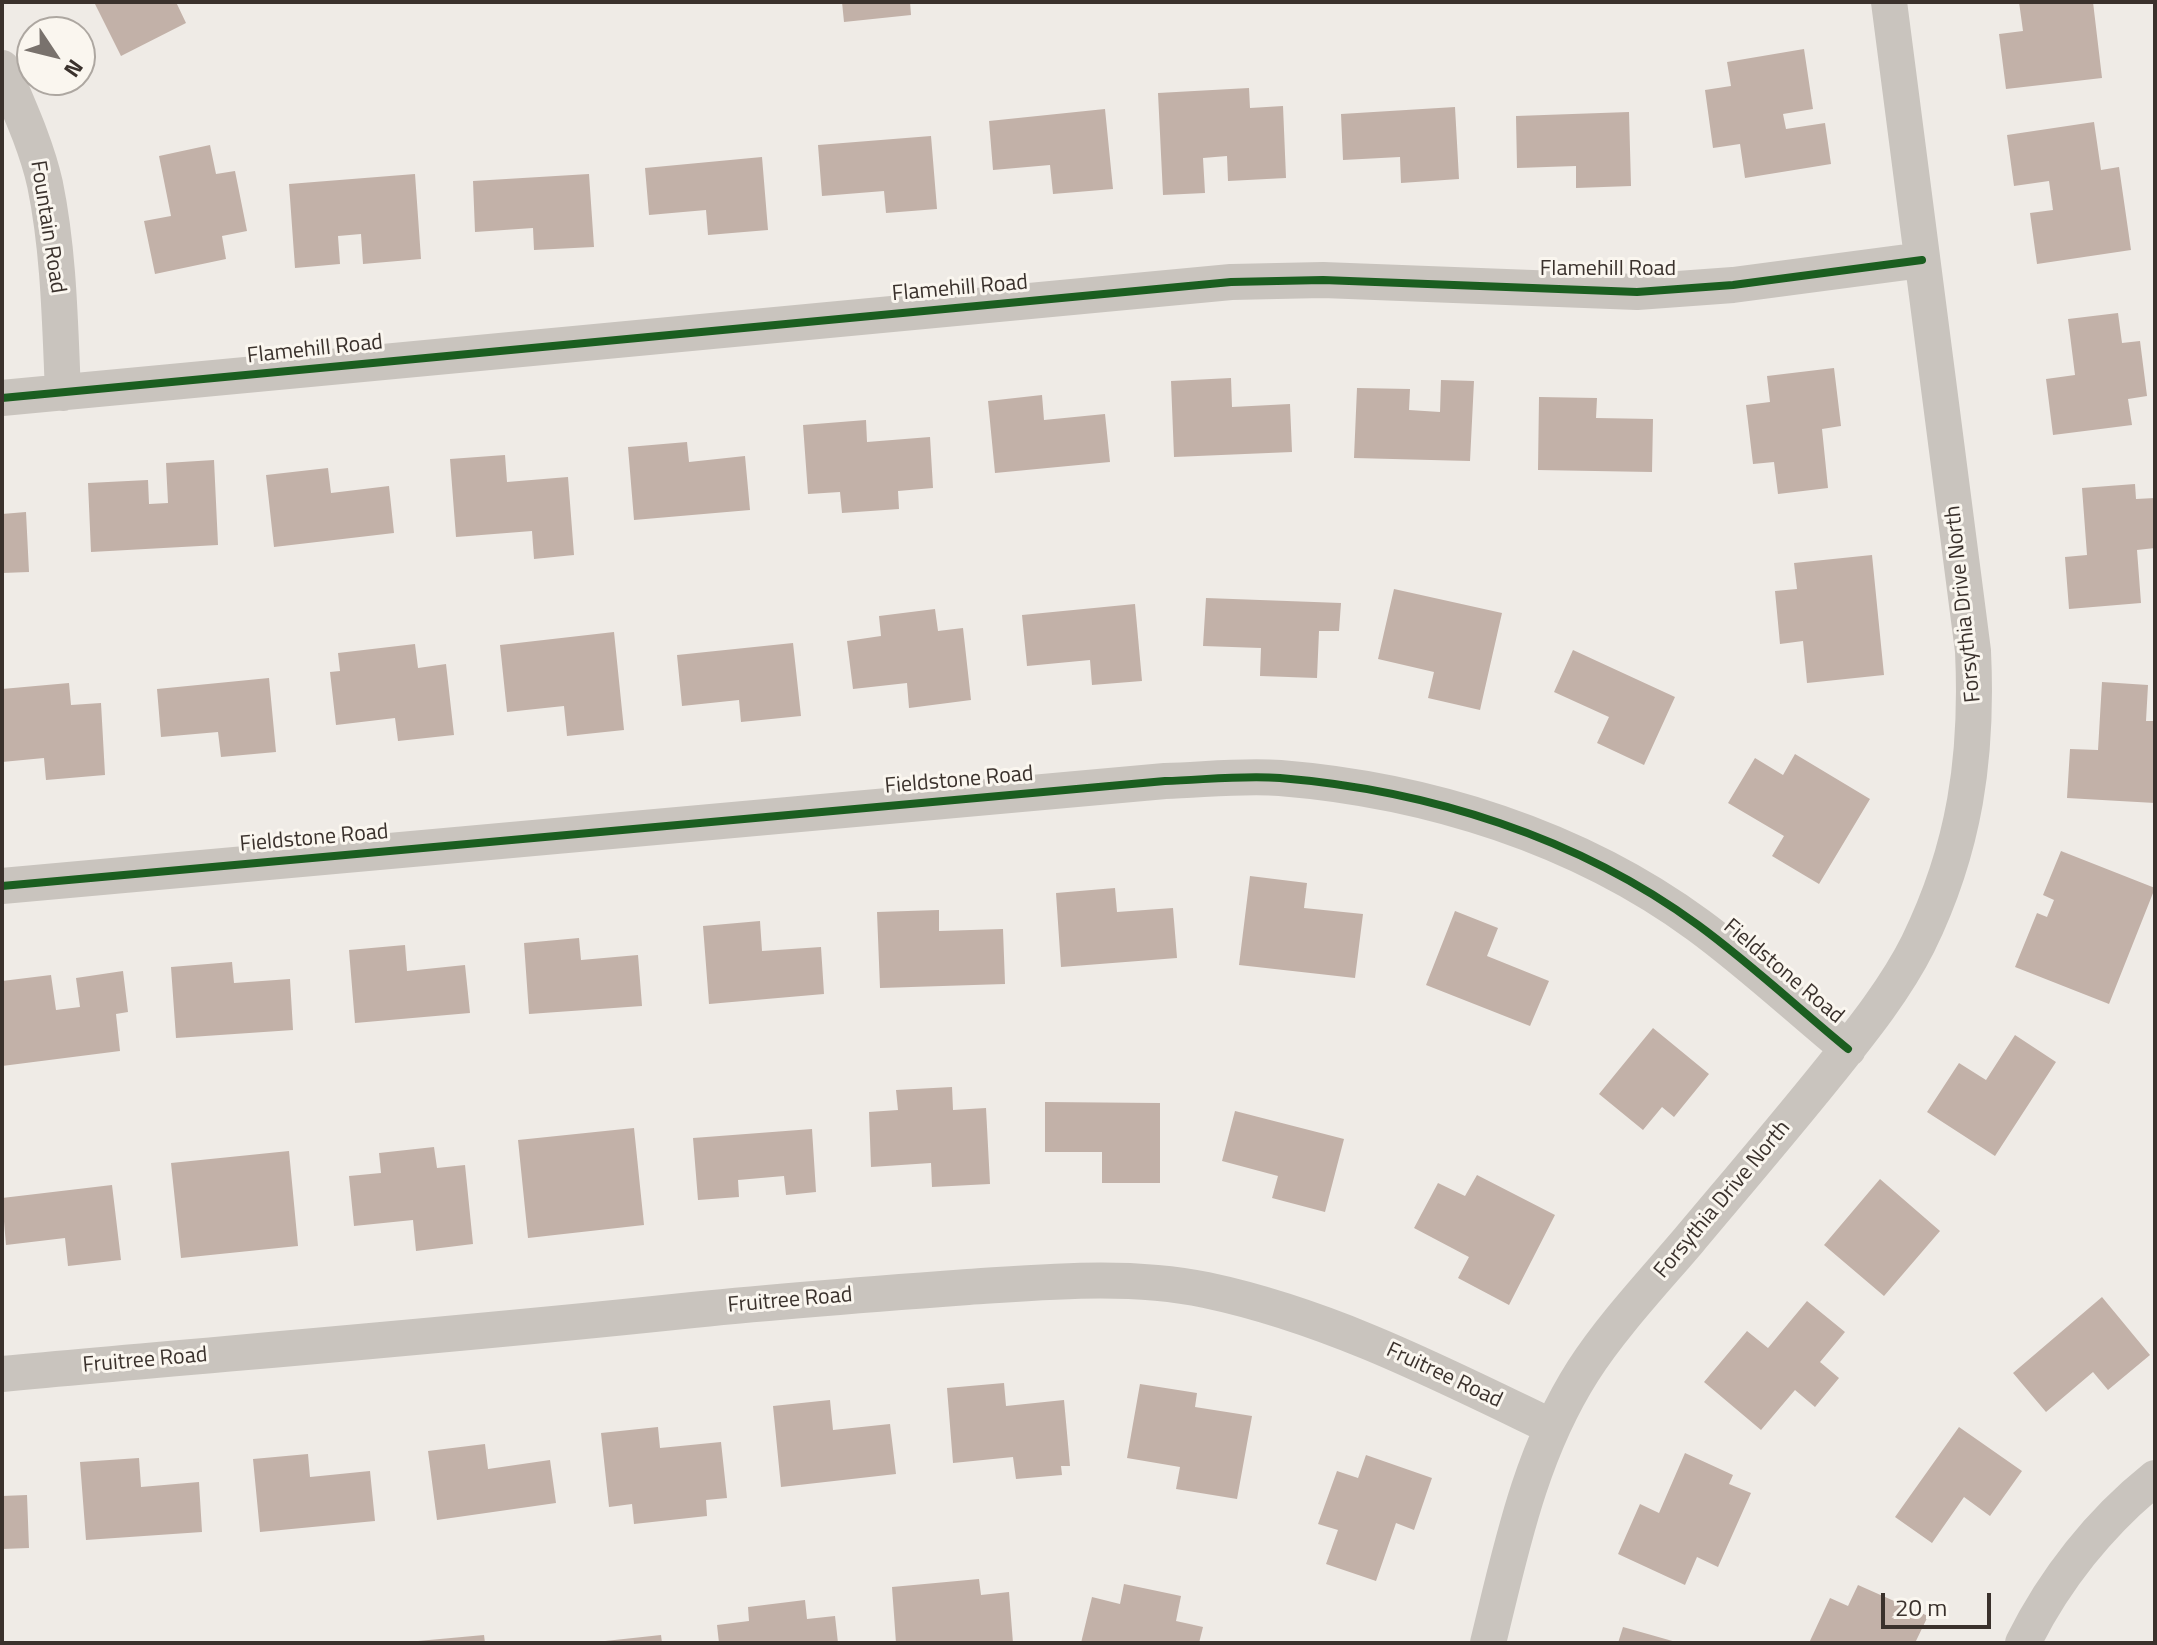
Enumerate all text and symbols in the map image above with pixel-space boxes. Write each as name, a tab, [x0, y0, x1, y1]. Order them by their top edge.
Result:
north arrow	[16, 16, 96, 96]
text: N	[56, 53, 92, 85]
street label: Fountain Road	[23, 159, 71, 295]
street label: Flamehill Road	[1540, 257, 1676, 283]
street label: Flamehill Road	[891, 270, 1029, 308]
street label: Flamehill Road	[246, 330, 384, 370]
street label: Forsythia Drive North	[1941, 504, 1987, 704]
street label: Fieldstone Road	[884, 761, 1034, 801]
street label: Fieldstone Road	[239, 819, 389, 859]
street label: Fieldstone Road	[1717, 914, 1849, 1030]
street label: Forsythia Drive North	[1649, 1116, 1797, 1284]
street label: Fruitree Road	[727, 1282, 853, 1320]
street label: Fruitree Road	[1382, 1338, 1506, 1414]
street label: Fruitree Road	[82, 1342, 208, 1380]
scale bar	[1885, 1577, 1995, 1627]
text: 20 m	[1895, 1589, 1947, 1625]

